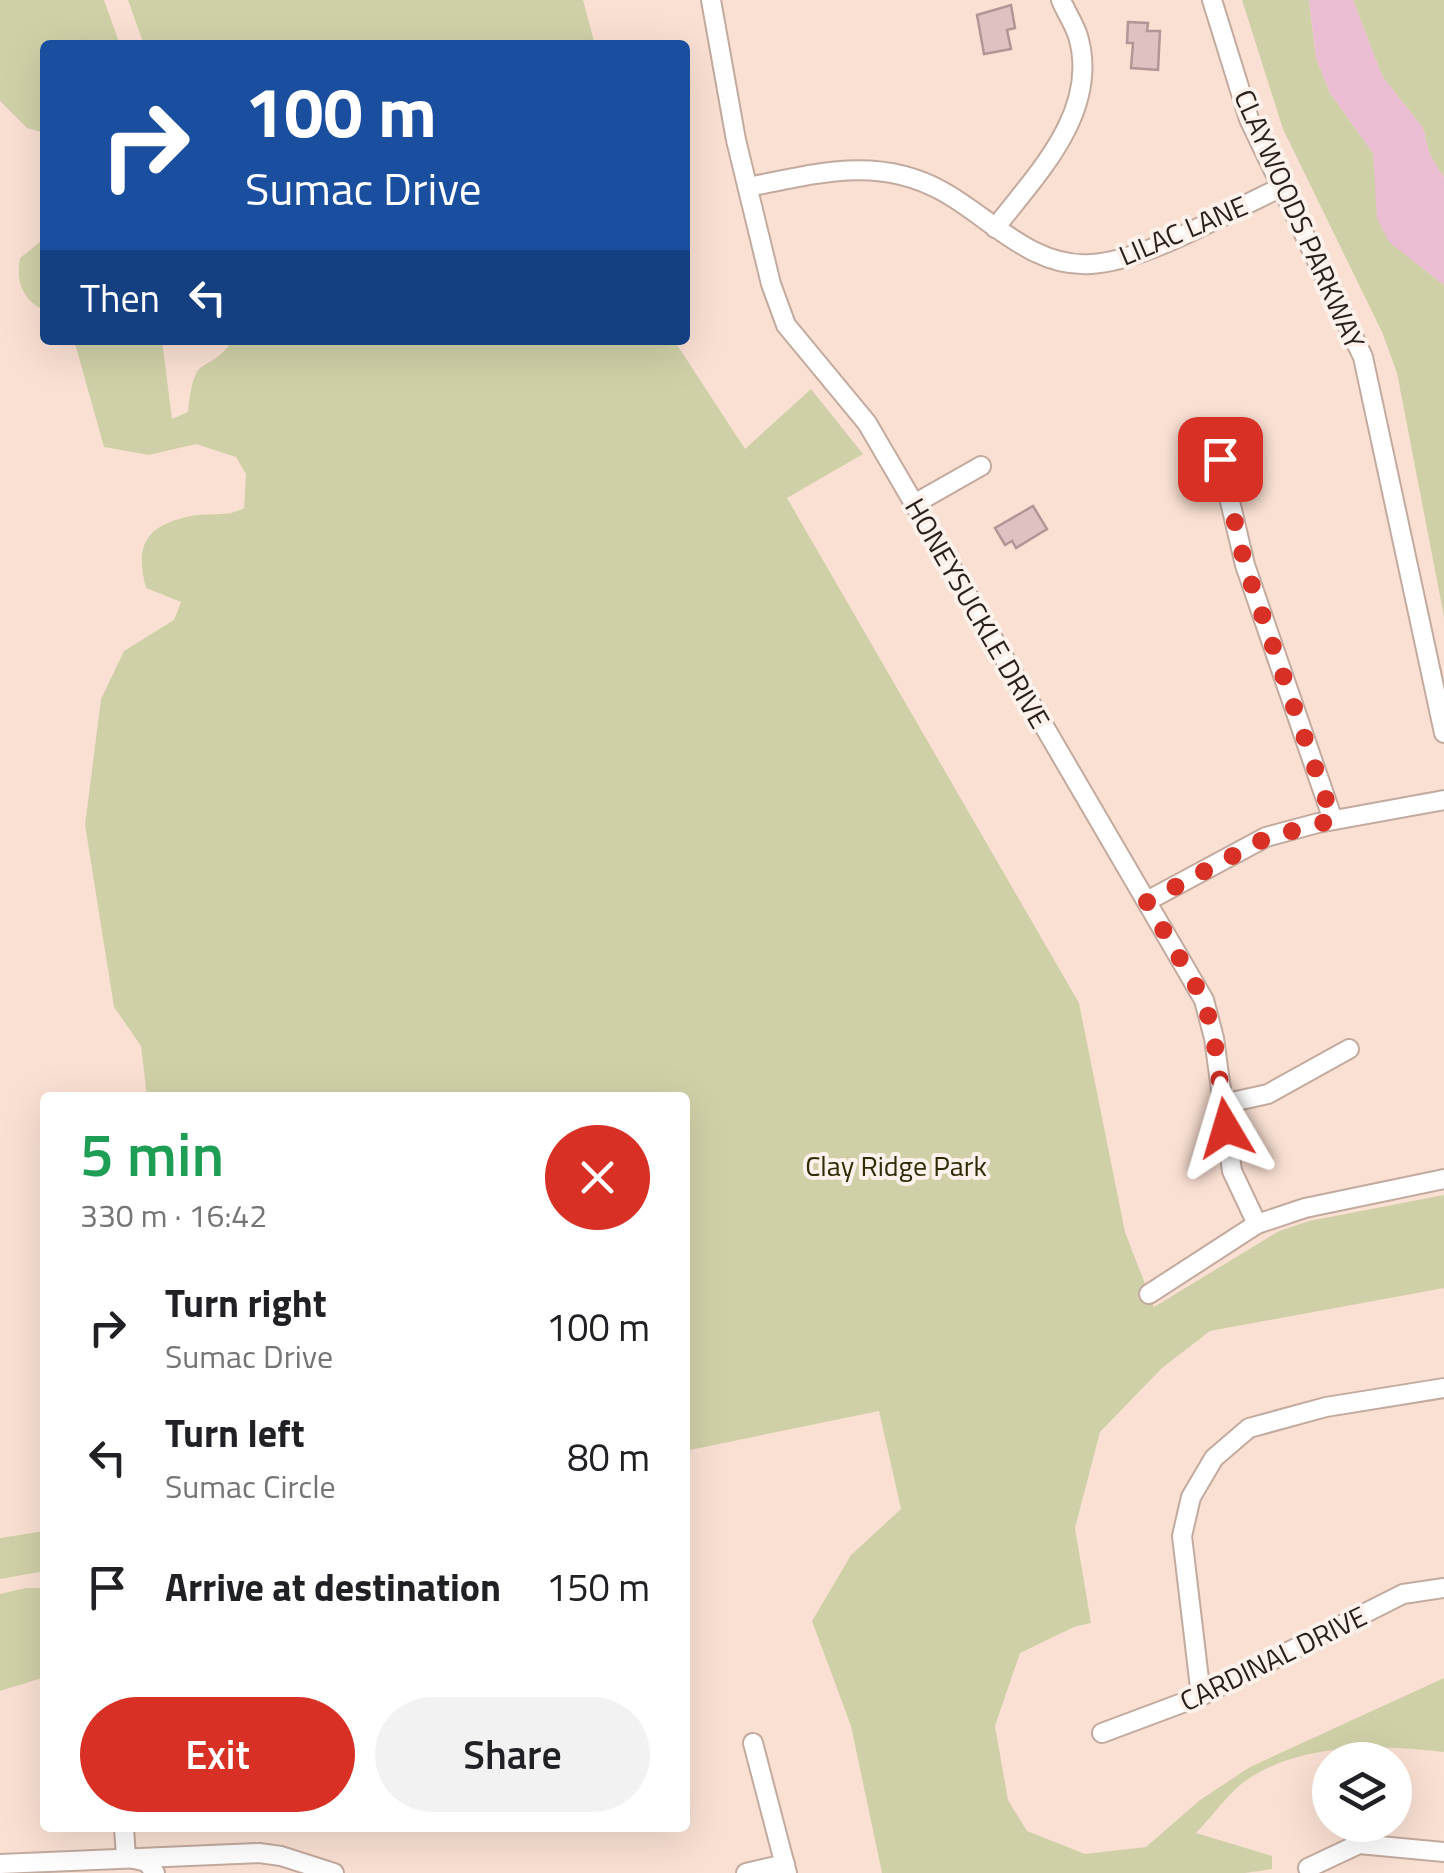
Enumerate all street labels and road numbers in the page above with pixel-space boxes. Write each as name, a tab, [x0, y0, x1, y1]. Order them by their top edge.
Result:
street label: CLAYWOODS PARKWAY	[1223, 82, 1377, 356]
street label: LILAC LANE	[1112, 184, 1254, 276]
street label: HONEYSUCKLE DRIVE	[894, 490, 1062, 736]
street label: CARDINAL DRIVE	[1172, 1594, 1374, 1722]

